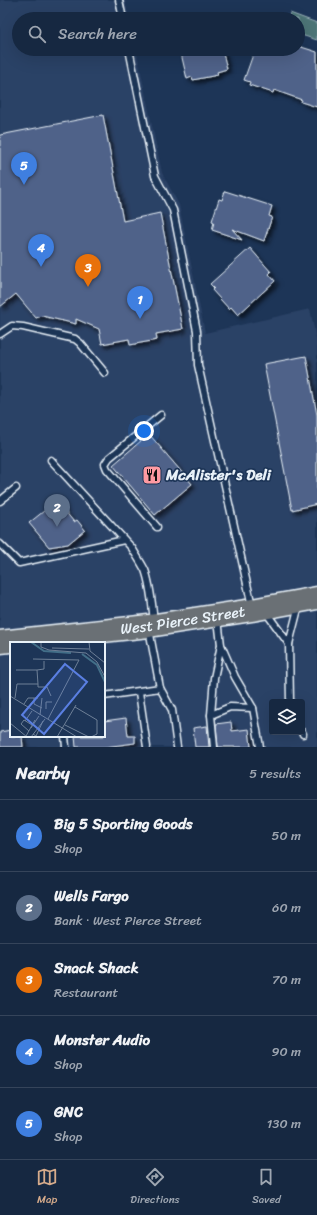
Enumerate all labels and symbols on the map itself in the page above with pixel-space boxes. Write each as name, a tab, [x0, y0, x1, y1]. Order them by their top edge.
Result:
pin: 5	[11, 152, 37, 185]
pin: 4	[28, 234, 54, 267]
pin: 3	[75, 254, 101, 287]
pin: 1	[127, 286, 153, 319]
your location	[134, 421, 154, 441]
place label: McAlister's Deli	[165, 462, 272, 488]
restaurant icon: McAlister's Deli	[141, 464, 163, 486]
pin: 2	[44, 494, 70, 527]
street label: West Pierce Street	[119, 598, 247, 642]
inset map	[10, 642, 105, 737]

